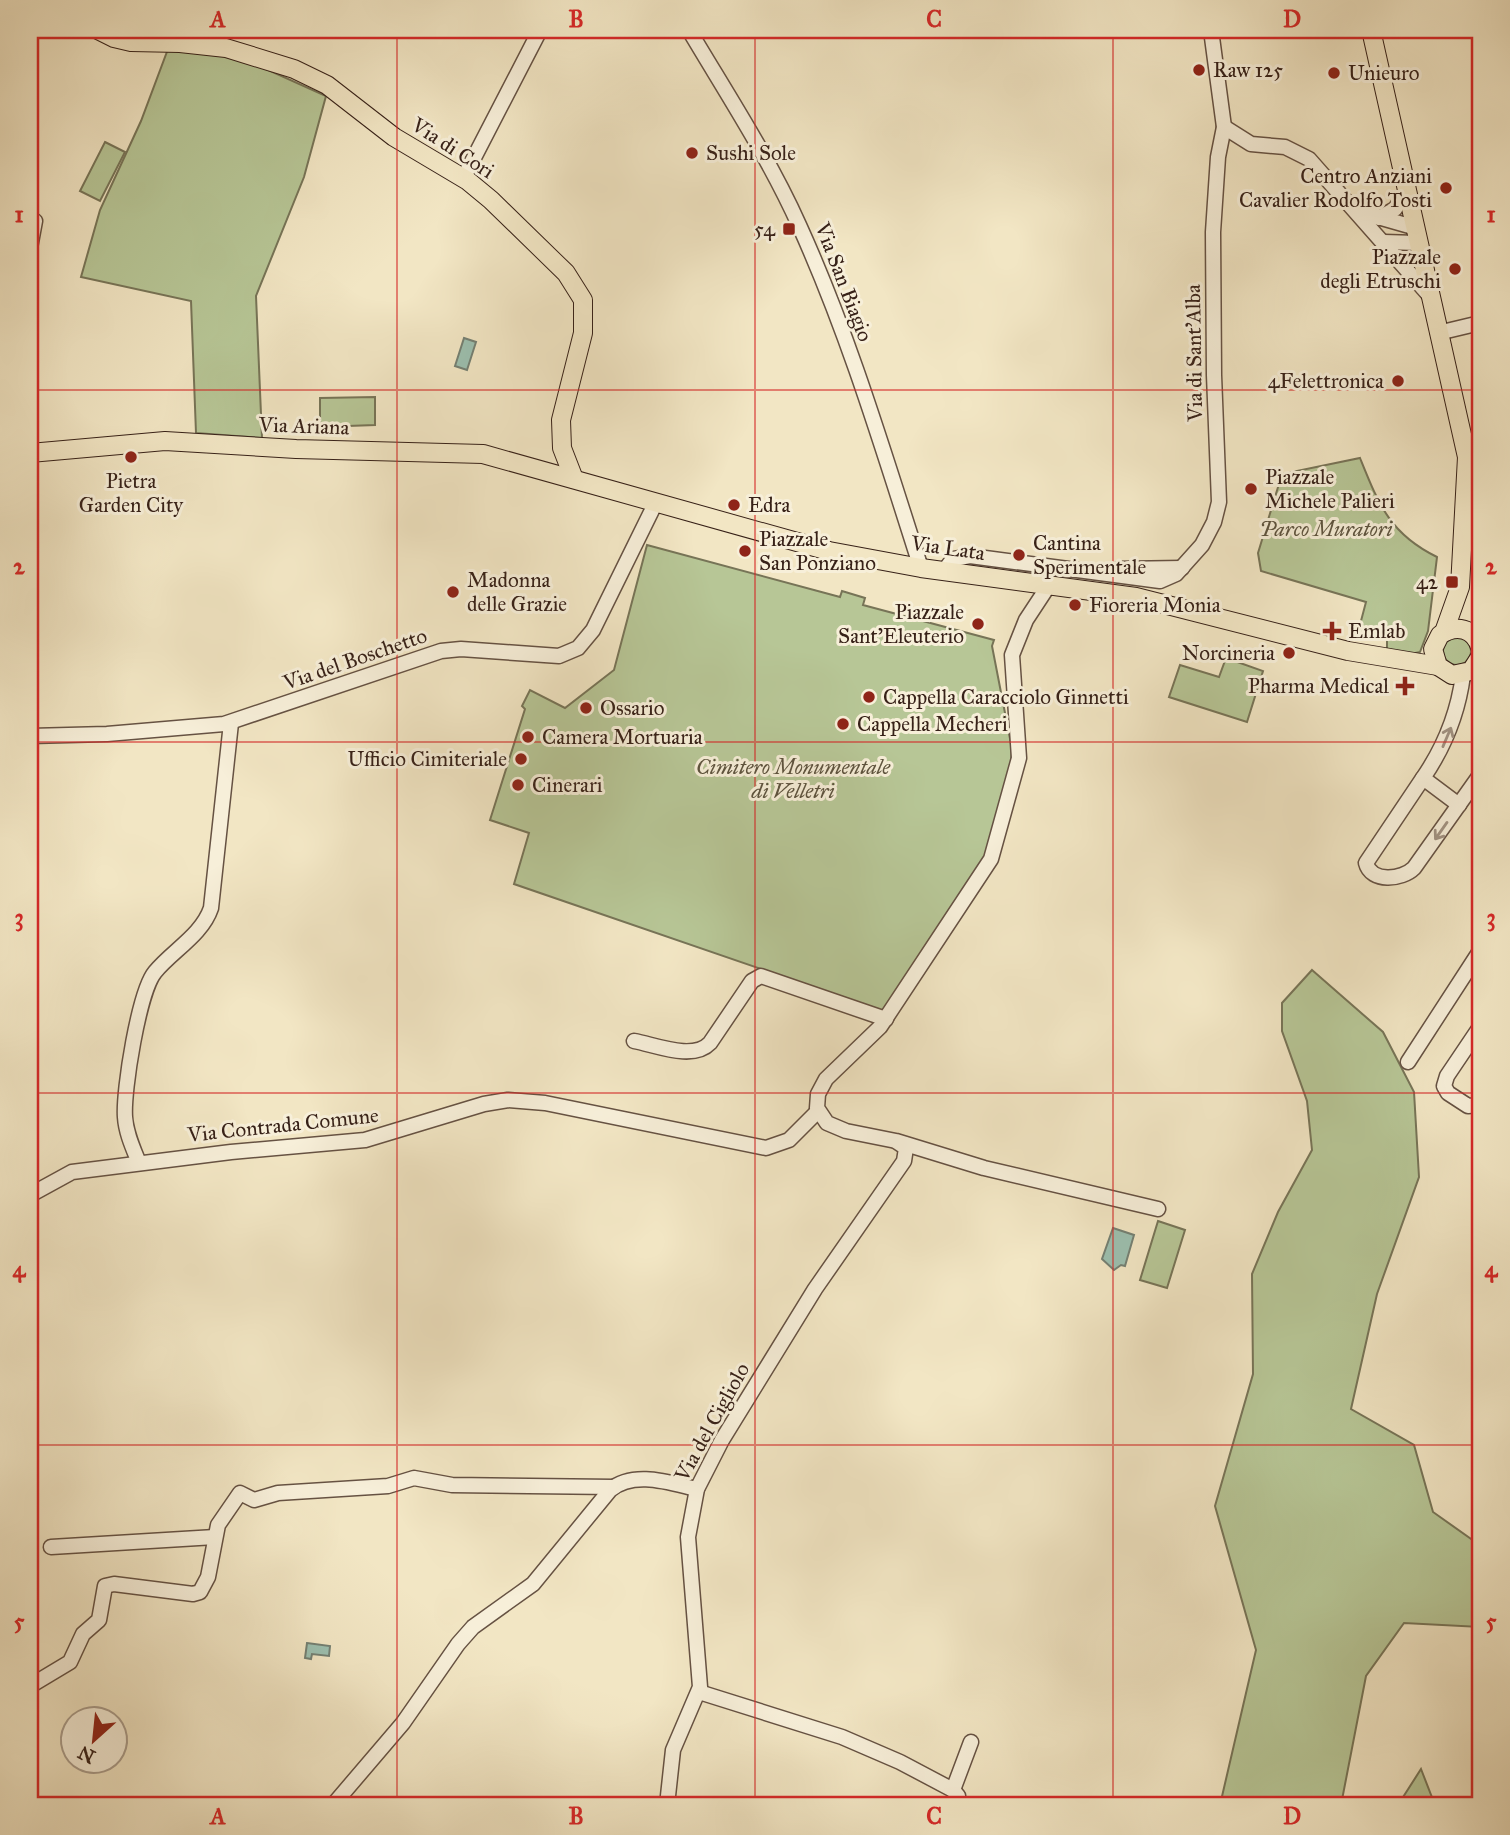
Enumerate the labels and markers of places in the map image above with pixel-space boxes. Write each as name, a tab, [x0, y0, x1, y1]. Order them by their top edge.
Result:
place label: Raw 125	[1213, 57, 1283, 83]
place label: Unieuro	[1348, 60, 1420, 86]
marker: Raw 125	[1191, 62, 1207, 78]
marker: Unieuro	[1326, 65, 1342, 81]
place label: Sushi Sole	[706, 140, 796, 166]
marker: Sushi Sole	[684, 145, 700, 161]
place label: Centro Anziani Cavalier Rodolfo Tosti	[1239, 163, 1432, 213]
marker: Centro Anziani Cavalier Rodolfo Tosti	[1438, 180, 1454, 196]
place label: 54	[754, 216, 776, 242]
marker: 54	[781, 221, 797, 237]
place label: Piazzale degli Etruschi	[1320, 244, 1441, 294]
marker: Piazzale degli Etruschi	[1447, 261, 1463, 277]
place label: 4Felettronica	[1268, 368, 1384, 394]
marker: 4Felettronica	[1390, 373, 1406, 389]
marker: Pietra Garden City	[123, 449, 139, 465]
place label: Piazzale Michele Palieri	[1265, 464, 1395, 514]
place label: Pietra Garden City	[79, 468, 184, 518]
marker: Piazzale Michele Palieri	[1243, 481, 1259, 497]
place label: Edra	[748, 492, 790, 518]
marker: Edra	[726, 497, 742, 513]
place label: Piazzale San Ponziano	[759, 526, 876, 576]
place label: Cantina Sperimentale	[1033, 530, 1146, 580]
marker: Piazzale San Ponziano	[737, 543, 753, 559]
marker: Cantina Sperimentale	[1011, 547, 1027, 563]
place label: Madonna delle Grazie	[467, 567, 567, 617]
place label: 42	[1416, 569, 1439, 595]
marker: 42	[1444, 574, 1460, 590]
marker: Madonna delle Grazie	[445, 584, 461, 600]
place label: Fioreria Monia	[1089, 592, 1221, 618]
marker: Fioreria Monia	[1067, 597, 1083, 613]
place label: Piazzale Sant'Eleuterio	[838, 599, 964, 649]
marker: Piazzale Sant'Eleuterio	[970, 616, 986, 632]
place label: Emlab	[1348, 618, 1405, 644]
marker: Emlab	[1322, 621, 1342, 641]
place label: Norcineria	[1182, 640, 1275, 666]
marker: Norcineria	[1281, 645, 1297, 661]
place label: Pharma Medical	[1248, 673, 1389, 699]
marker: Pharma Medical	[1395, 676, 1415, 696]
place label: Cappella Caracciolo Ginnetti	[883, 684, 1129, 710]
marker: Cappella Caracciolo Ginnetti	[861, 689, 877, 705]
place label: Ossario	[600, 695, 665, 721]
marker: Ossario	[578, 700, 594, 716]
place label: Cappella Mecheri	[857, 711, 1008, 737]
marker: Cappella Mecheri	[835, 716, 851, 732]
place label: Camera Mortuaria	[542, 724, 703, 750]
marker: Camera Mortuaria	[520, 729, 536, 745]
place label: Ufficio Cimiteriale	[348, 746, 507, 772]
marker: Ufficio Cimiteriale	[513, 751, 529, 767]
place label: Cinerari	[532, 772, 603, 798]
marker: Cinerari	[510, 777, 526, 793]

